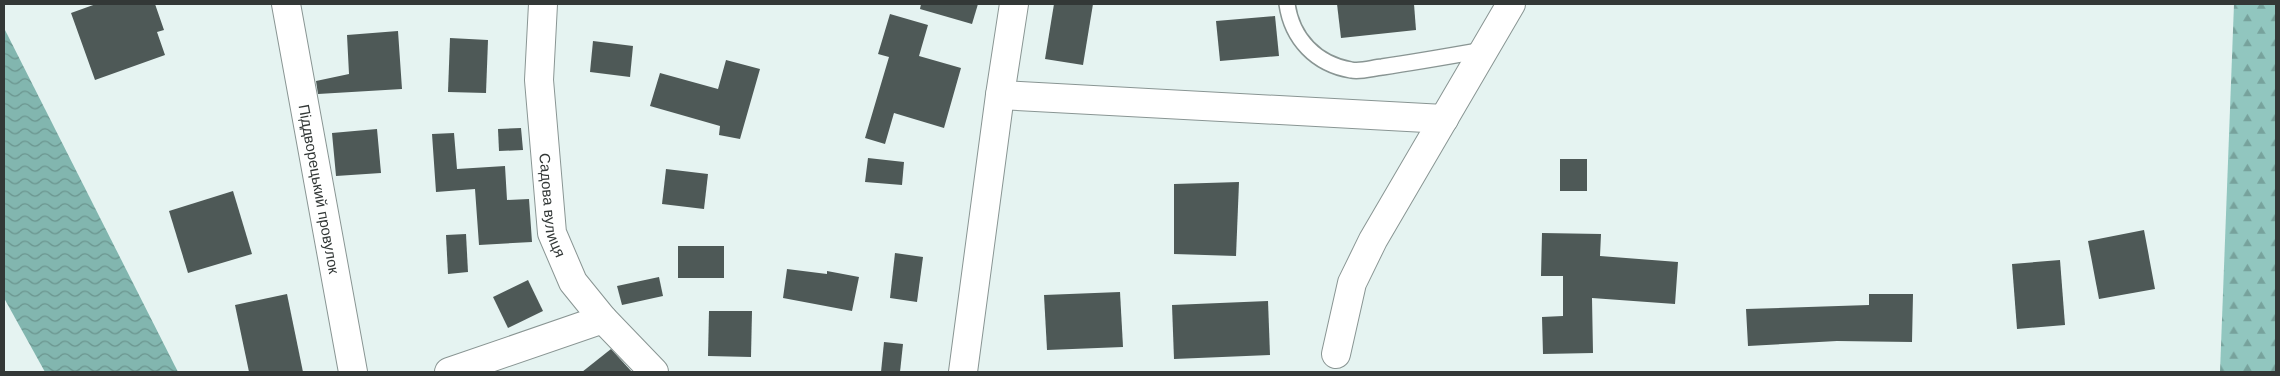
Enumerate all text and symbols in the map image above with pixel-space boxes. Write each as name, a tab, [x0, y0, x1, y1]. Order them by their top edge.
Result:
street label: Піддворецький провулок	[296, 103, 344, 275]
street label: Садова вулиця	[537, 152, 570, 259]

